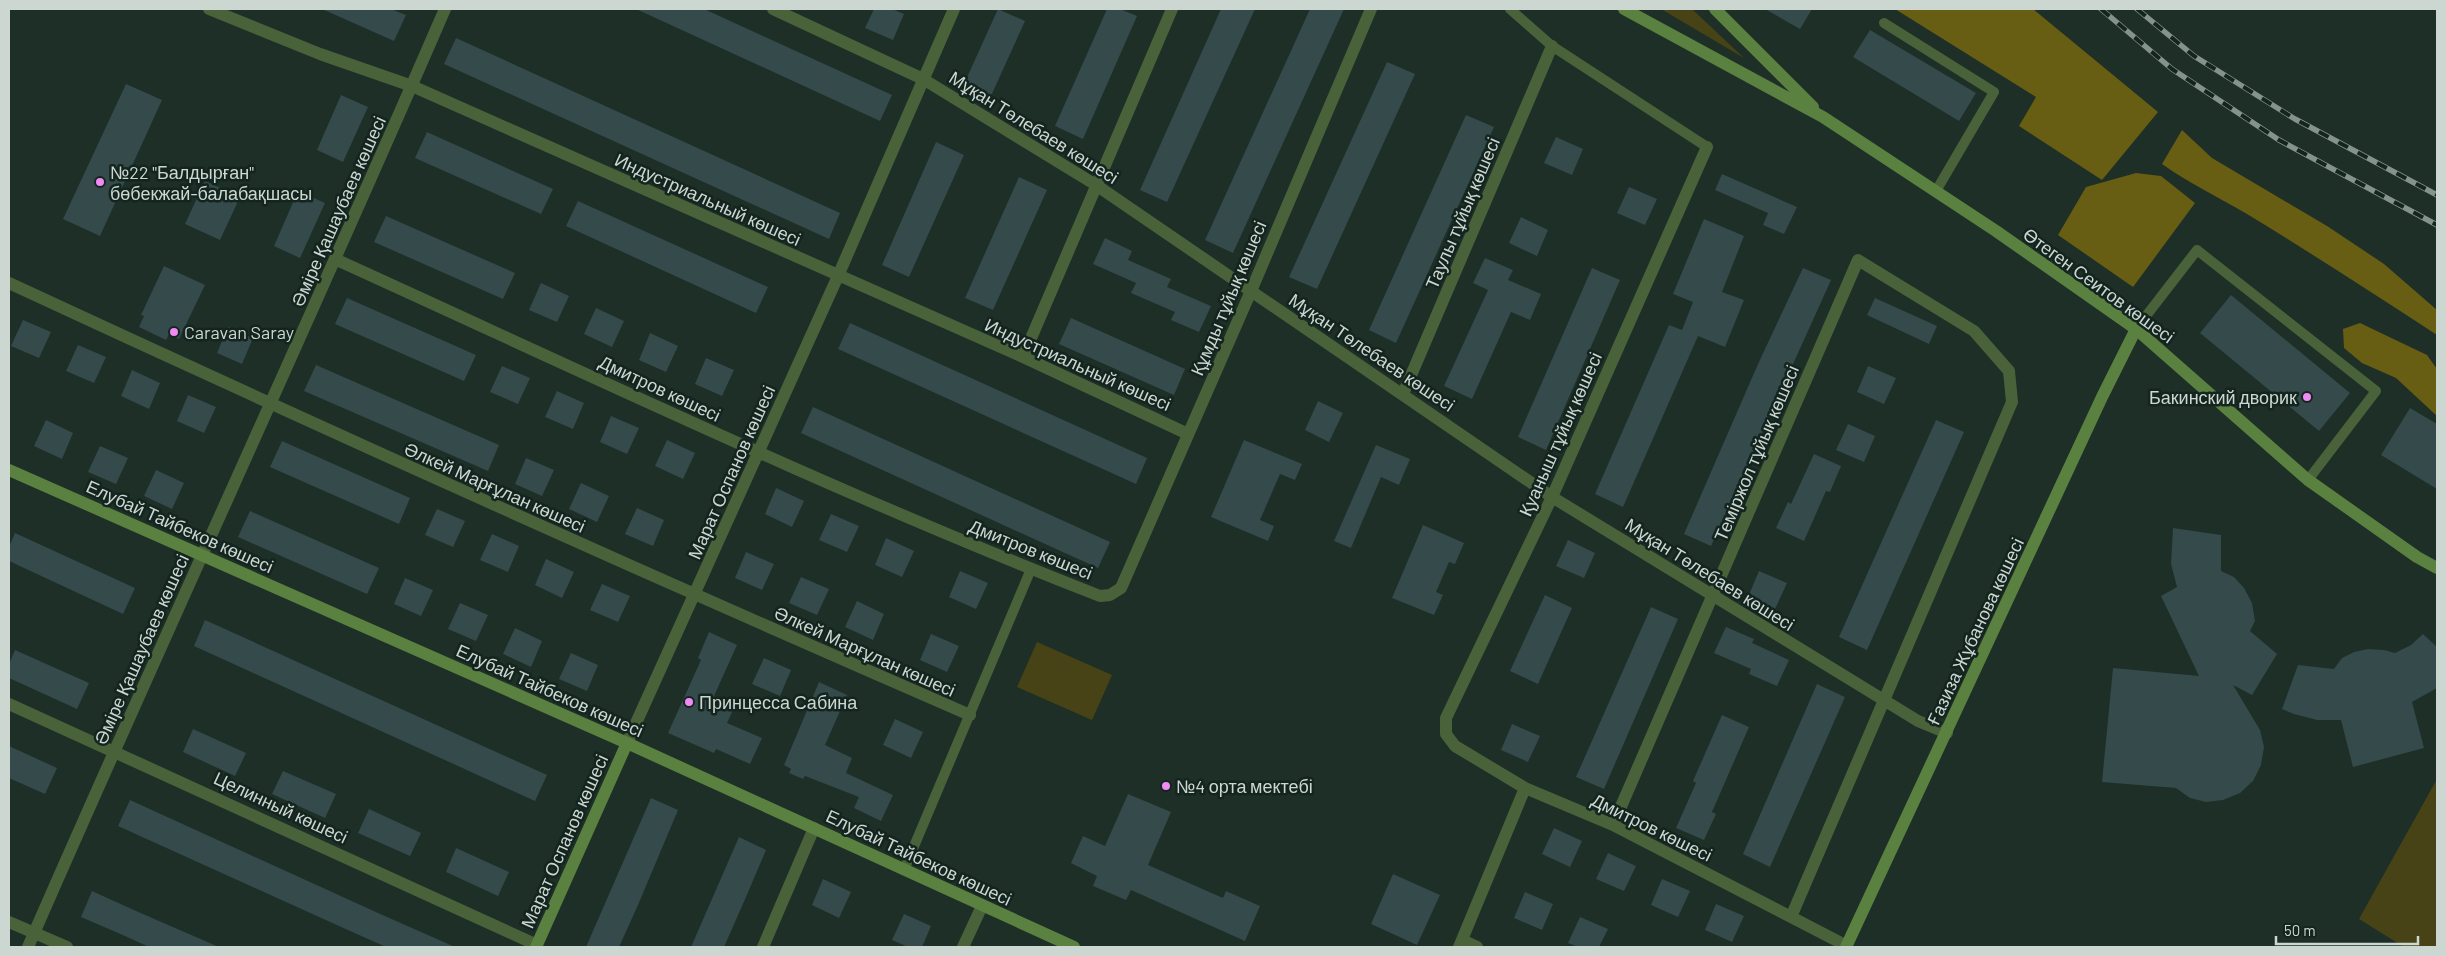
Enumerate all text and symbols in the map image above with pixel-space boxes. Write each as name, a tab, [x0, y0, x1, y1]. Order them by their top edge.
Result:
street label: Мұқан Төлебаев көшесі	[945, 66, 1123, 188]
street label: Әміре Қашаубаев көшесі	[286, 112, 390, 310]
street label: Таулы тұйық көшесі	[1420, 134, 1504, 292]
street label: Индустриальный көшесі	[612, 148, 804, 250]
place label: №22 "Балдырған" бөбекжай-балабақшасы	[110, 161, 312, 204]
marker: №22 "Балдырған" бөбекжай-балабақшасы	[94, 176, 106, 188]
street label: Құмды тұйық көшесі	[1185, 217, 1271, 379]
street label: Өтеген Сеитов көшесі	[2019, 223, 2179, 347]
street label: Мұқан Төлебаев көшесі	[1285, 288, 1459, 416]
street label: Индустриальный көшесі	[982, 313, 1174, 415]
place label: Caravan Saray	[184, 321, 294, 343]
marker: Caravan Saray	[168, 326, 180, 338]
street label: Қуаныш тұйық көшесі	[1514, 349, 1606, 519]
street label: Дмитров көшесі	[596, 350, 724, 426]
street label: Теміржол тұйық көшесі	[1709, 362, 1803, 544]
street label: Марат Оспанов көшесі	[683, 382, 779, 562]
place label: Бакинский дворик	[2149, 386, 2297, 408]
marker: Бакинский дворик	[2301, 391, 2313, 403]
street label: Әлкей Марғұлан көшесі	[401, 437, 589, 537]
street label: Елубай Тайбеков көшесі	[83, 475, 277, 577]
street label: Мұқан Төлебаев көшесі	[1621, 513, 1799, 635]
street label: Дмитров көшесі	[966, 514, 1096, 584]
street label: Ғазиза Жұбанова көшесі	[1922, 534, 2028, 729]
street label: Әміре Қашаубаев көшесі	[89, 550, 193, 748]
street label: Әлкей Марғұлан көшесі	[771, 601, 959, 701]
street label: Елубай Тайбеков көшесі	[453, 639, 647, 741]
place label: Принцесса Сабина	[699, 691, 858, 713]
marker: Принцесса Сабина	[683, 696, 695, 708]
street label: Марат Оспанов көшесі	[516, 751, 612, 931]
street label: Целинный көшесі	[211, 766, 351, 848]
place label: №4 орта мектебі	[1176, 775, 1313, 797]
marker: №4 орта мектебі	[1160, 780, 1172, 792]
street label: Дмитров көшесі	[1588, 788, 1716, 866]
street label: Елубай Тайбеков көшесі	[823, 804, 1015, 910]
scale bar	[2276, 914, 2418, 946]
text: 50 m	[2284, 921, 2316, 939]

